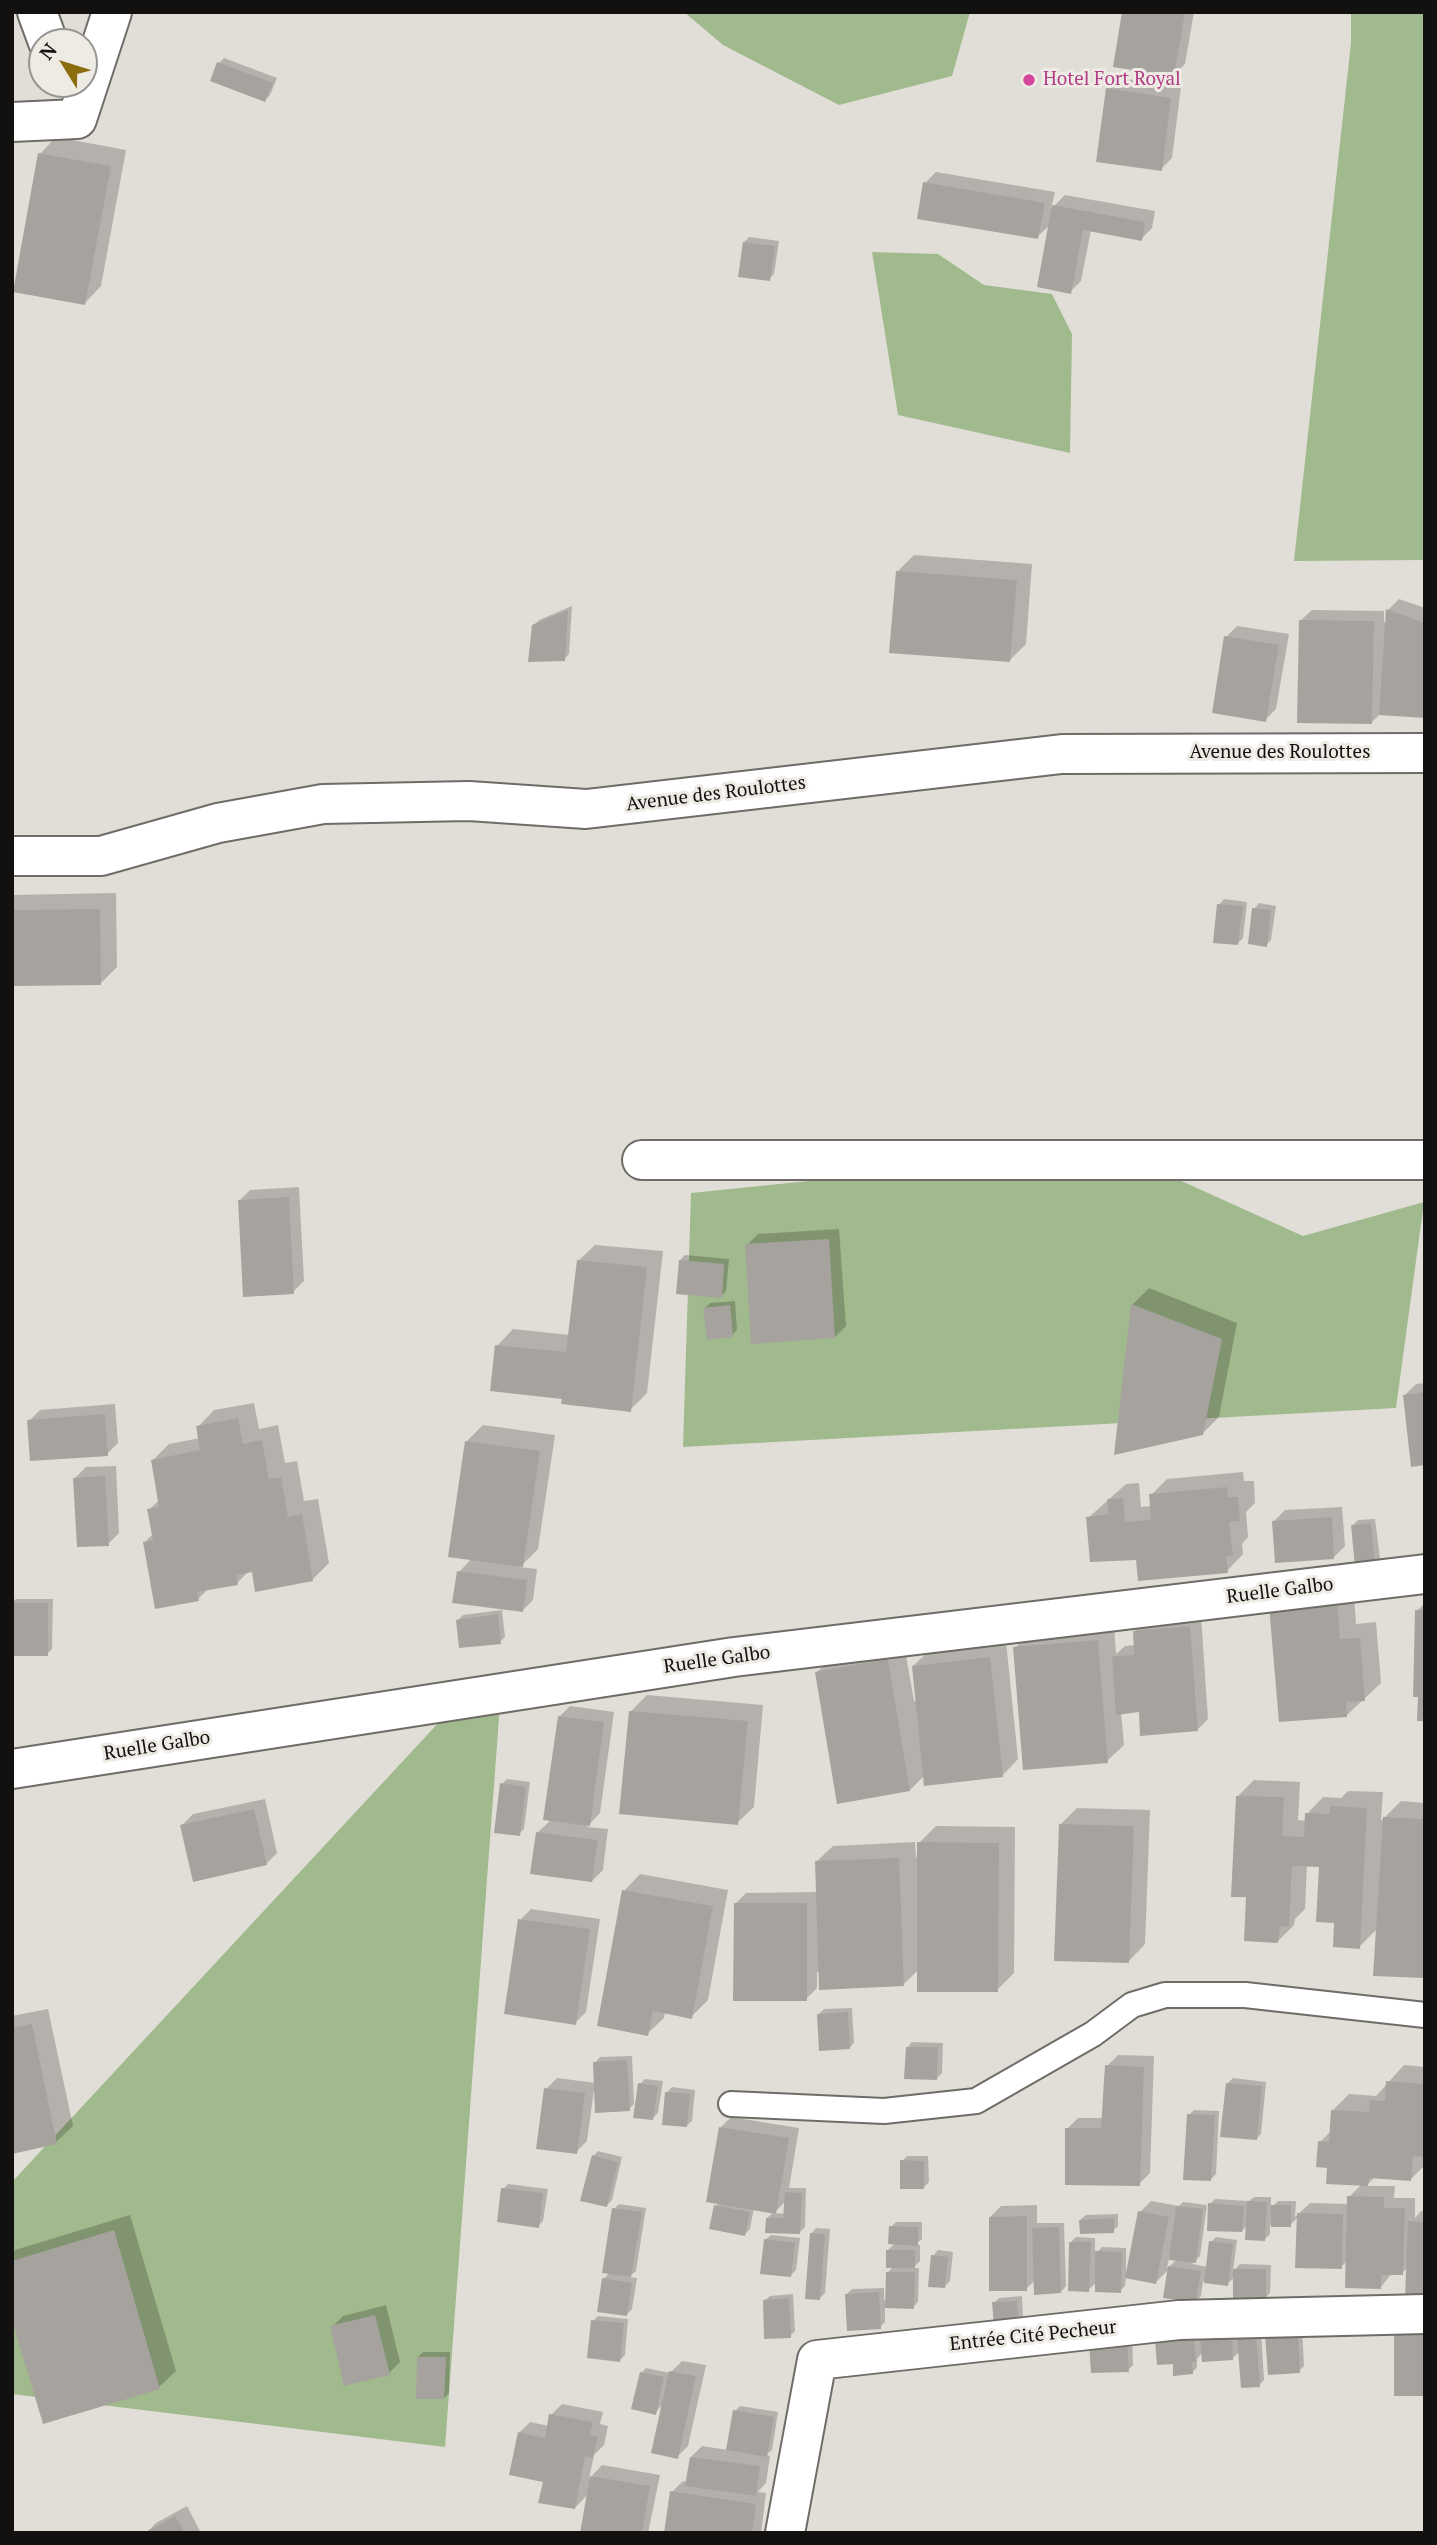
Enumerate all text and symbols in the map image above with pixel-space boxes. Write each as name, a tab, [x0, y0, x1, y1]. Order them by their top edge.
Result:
north arrow	[28, 28, 98, 98]
text: N	[33, 38, 62, 64]
place label: Hotel Fort Royal	[1043, 69, 1181, 91]
marker: Hotel Fort Royal	[1021, 72, 1037, 88]
street label: Avenue des Roulottes	[1190, 742, 1370, 764]
street label: Avenue des Roulottes	[625, 772, 807, 816]
street label: Ruelle Galbo	[1225, 1573, 1335, 1609]
street label: Ruelle Galbo	[662, 1641, 772, 1679]
street label: Ruelle Galbo	[102, 1726, 212, 1766]
street label: Entrée Cité Pecheur	[948, 2316, 1118, 2356]

